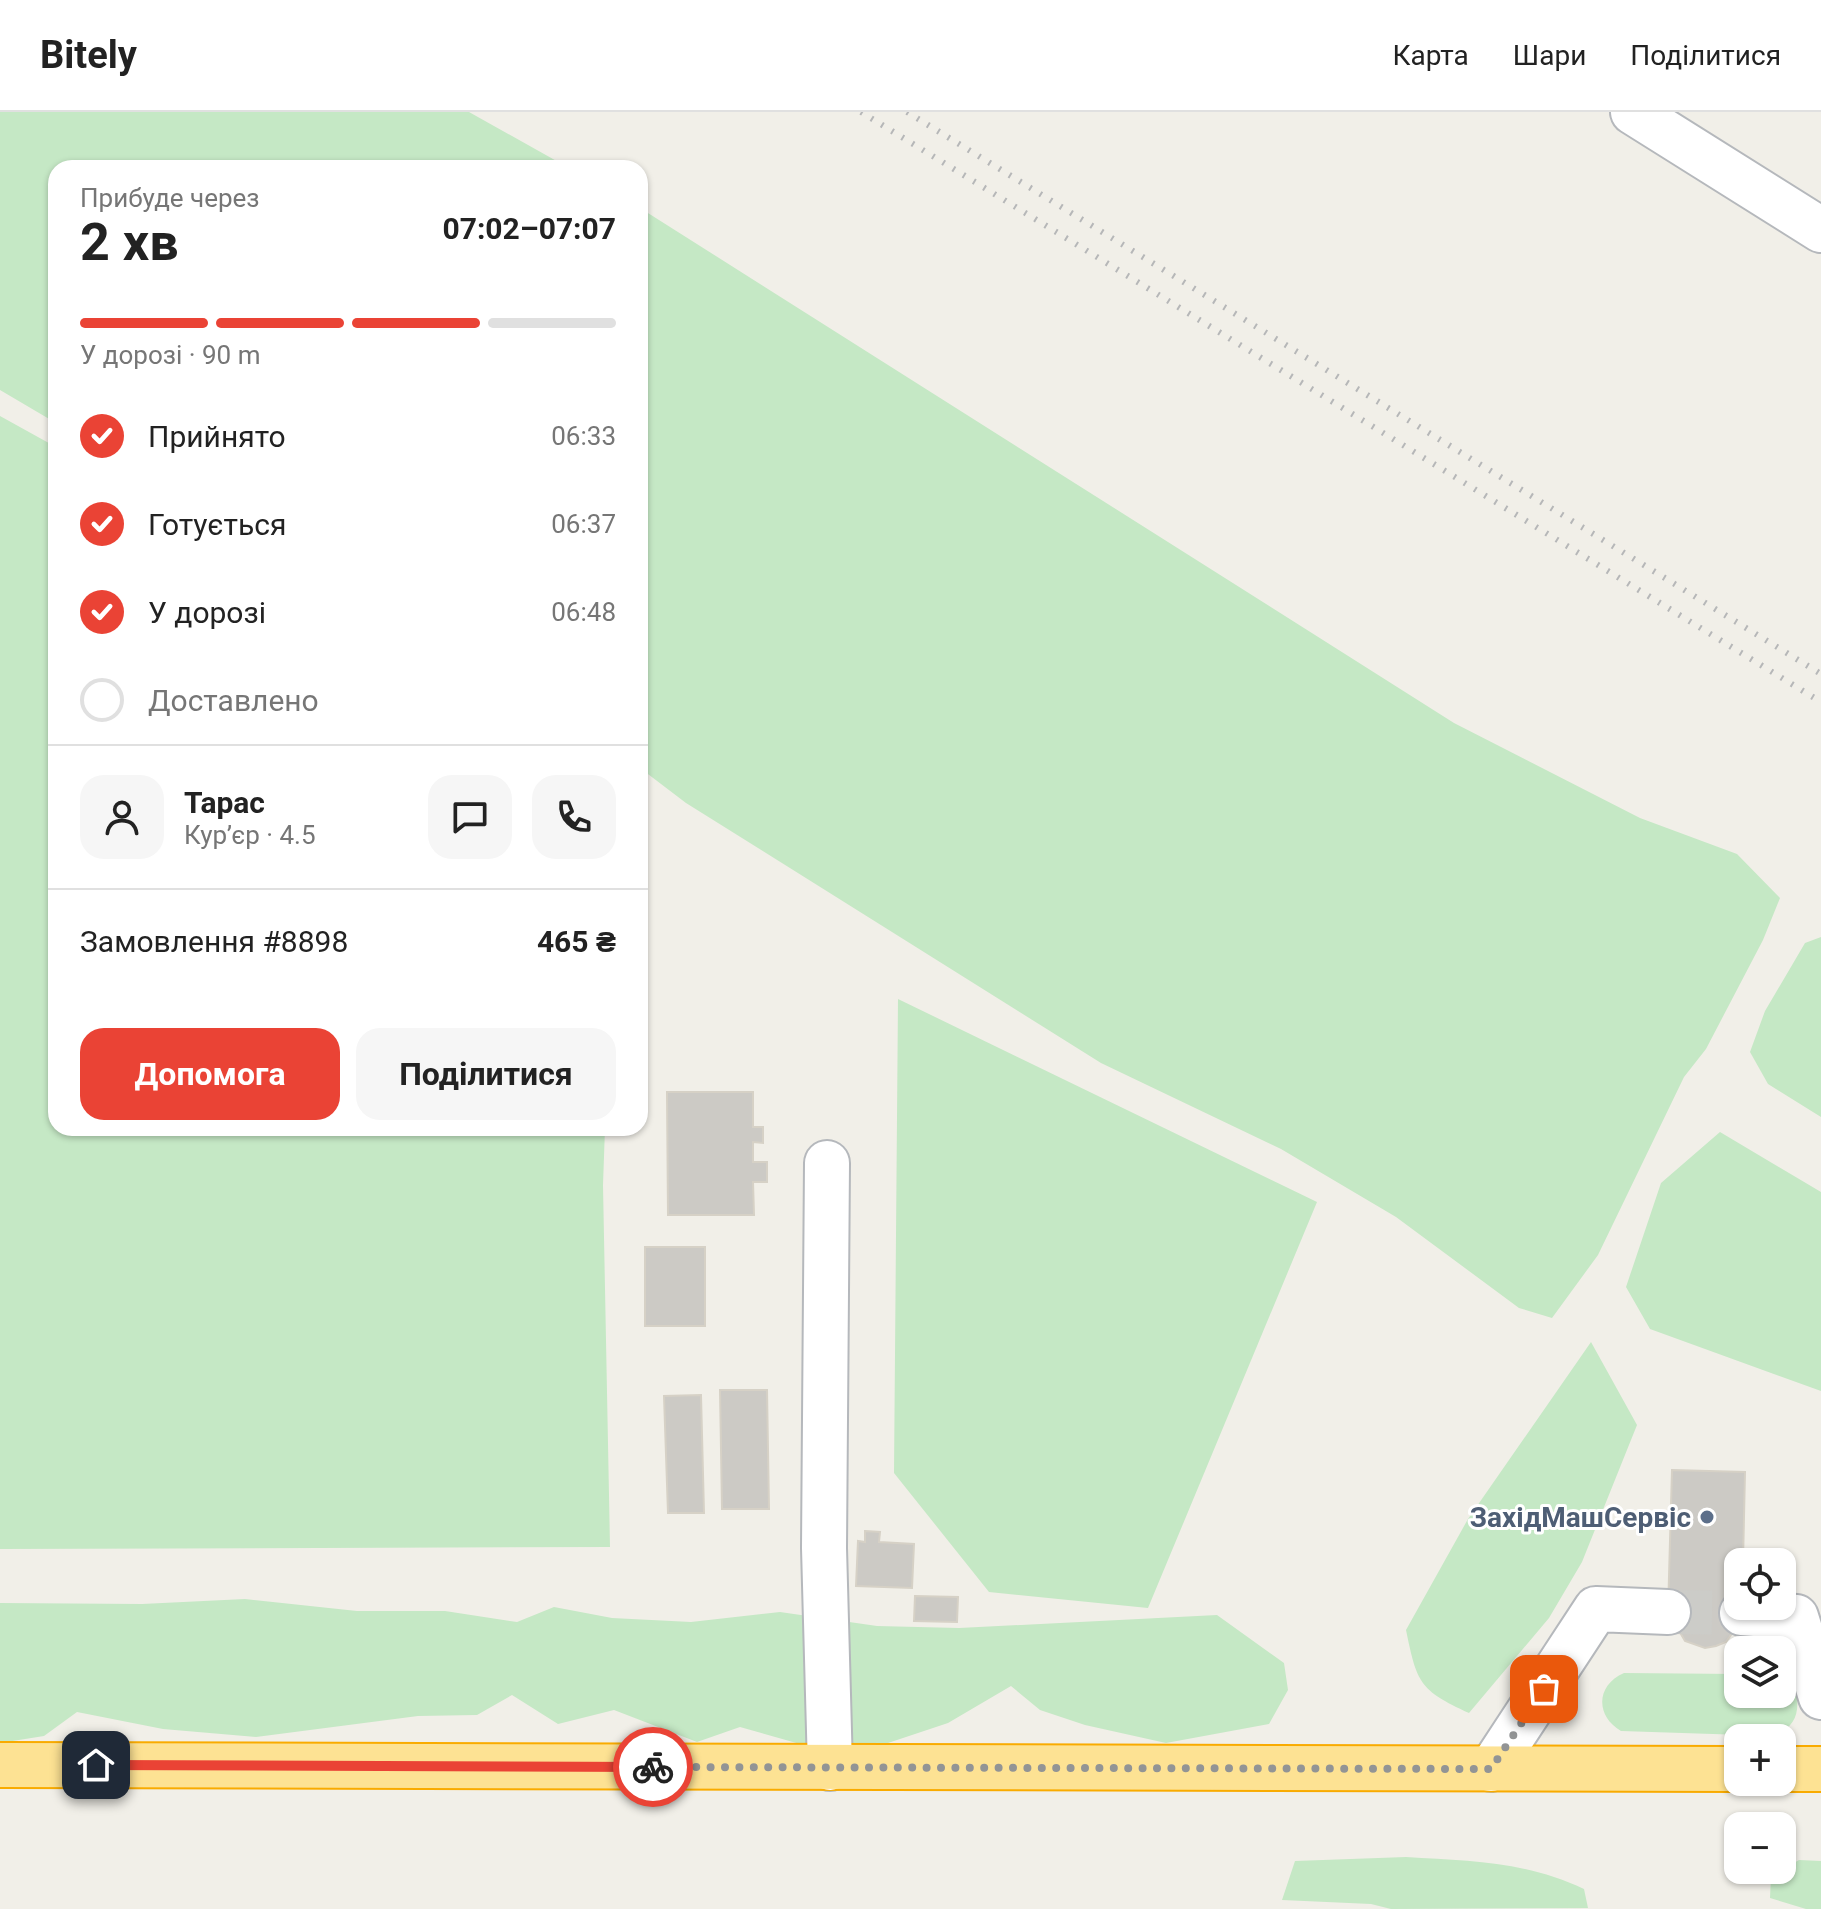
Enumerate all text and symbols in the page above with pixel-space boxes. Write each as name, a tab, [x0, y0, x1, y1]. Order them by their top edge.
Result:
text: Bitely	[40, 33, 137, 77]
text: Карта	[1393, 39, 1469, 72]
text: Шари	[1513, 39, 1586, 72]
text: Поділитися	[1630, 39, 1781, 72]
text: Прибуде через	[80, 183, 260, 213]
text: 07:02–07:07	[442, 211, 616, 246]
text: 2 хв	[80, 212, 179, 273]
text: У дорозі · 90 m	[80, 340, 260, 370]
icon: check	[80, 414, 124, 458]
text: Прийнято	[148, 419, 286, 454]
text: 06:33	[551, 421, 616, 451]
icon: check	[80, 502, 124, 546]
text: Готується	[148, 507, 286, 542]
text: 06:37	[551, 509, 616, 539]
icon: check	[80, 590, 124, 634]
text: У дорозі	[148, 595, 266, 630]
text: 06:48	[551, 597, 616, 627]
text: Доставлено	[148, 683, 319, 718]
button: person	[80, 775, 164, 859]
button: chat	[428, 775, 512, 859]
button: phone	[532, 775, 616, 859]
text: Тарас	[184, 785, 265, 820]
text: Кур’єр · 4.5	[184, 820, 316, 850]
text: Замовлення #8898	[80, 924, 348, 959]
text: 465 ₴	[537, 924, 616, 959]
button: Допомога	[80, 1028, 340, 1120]
button: Поділитися	[356, 1028, 616, 1120]
place label: ЗахідМашСервіс	[1470, 1501, 1691, 1534]
marker: ЗахідМашСервіс	[1698, 1508, 1716, 1526]
map controls	[1724, 1548, 1796, 1884]
button: locate	[1724, 1548, 1796, 1620]
button: layers	[1724, 1636, 1796, 1708]
pin	[1510, 1655, 1578, 1723]
icon: bag	[1522, 1667, 1566, 1711]
button: +	[1724, 1724, 1796, 1796]
courier	[613, 1727, 693, 1807]
pin	[62, 1731, 130, 1799]
icon: home	[74, 1743, 118, 1787]
icon: bike	[631, 1745, 675, 1789]
button: −	[1724, 1812, 1796, 1884]

